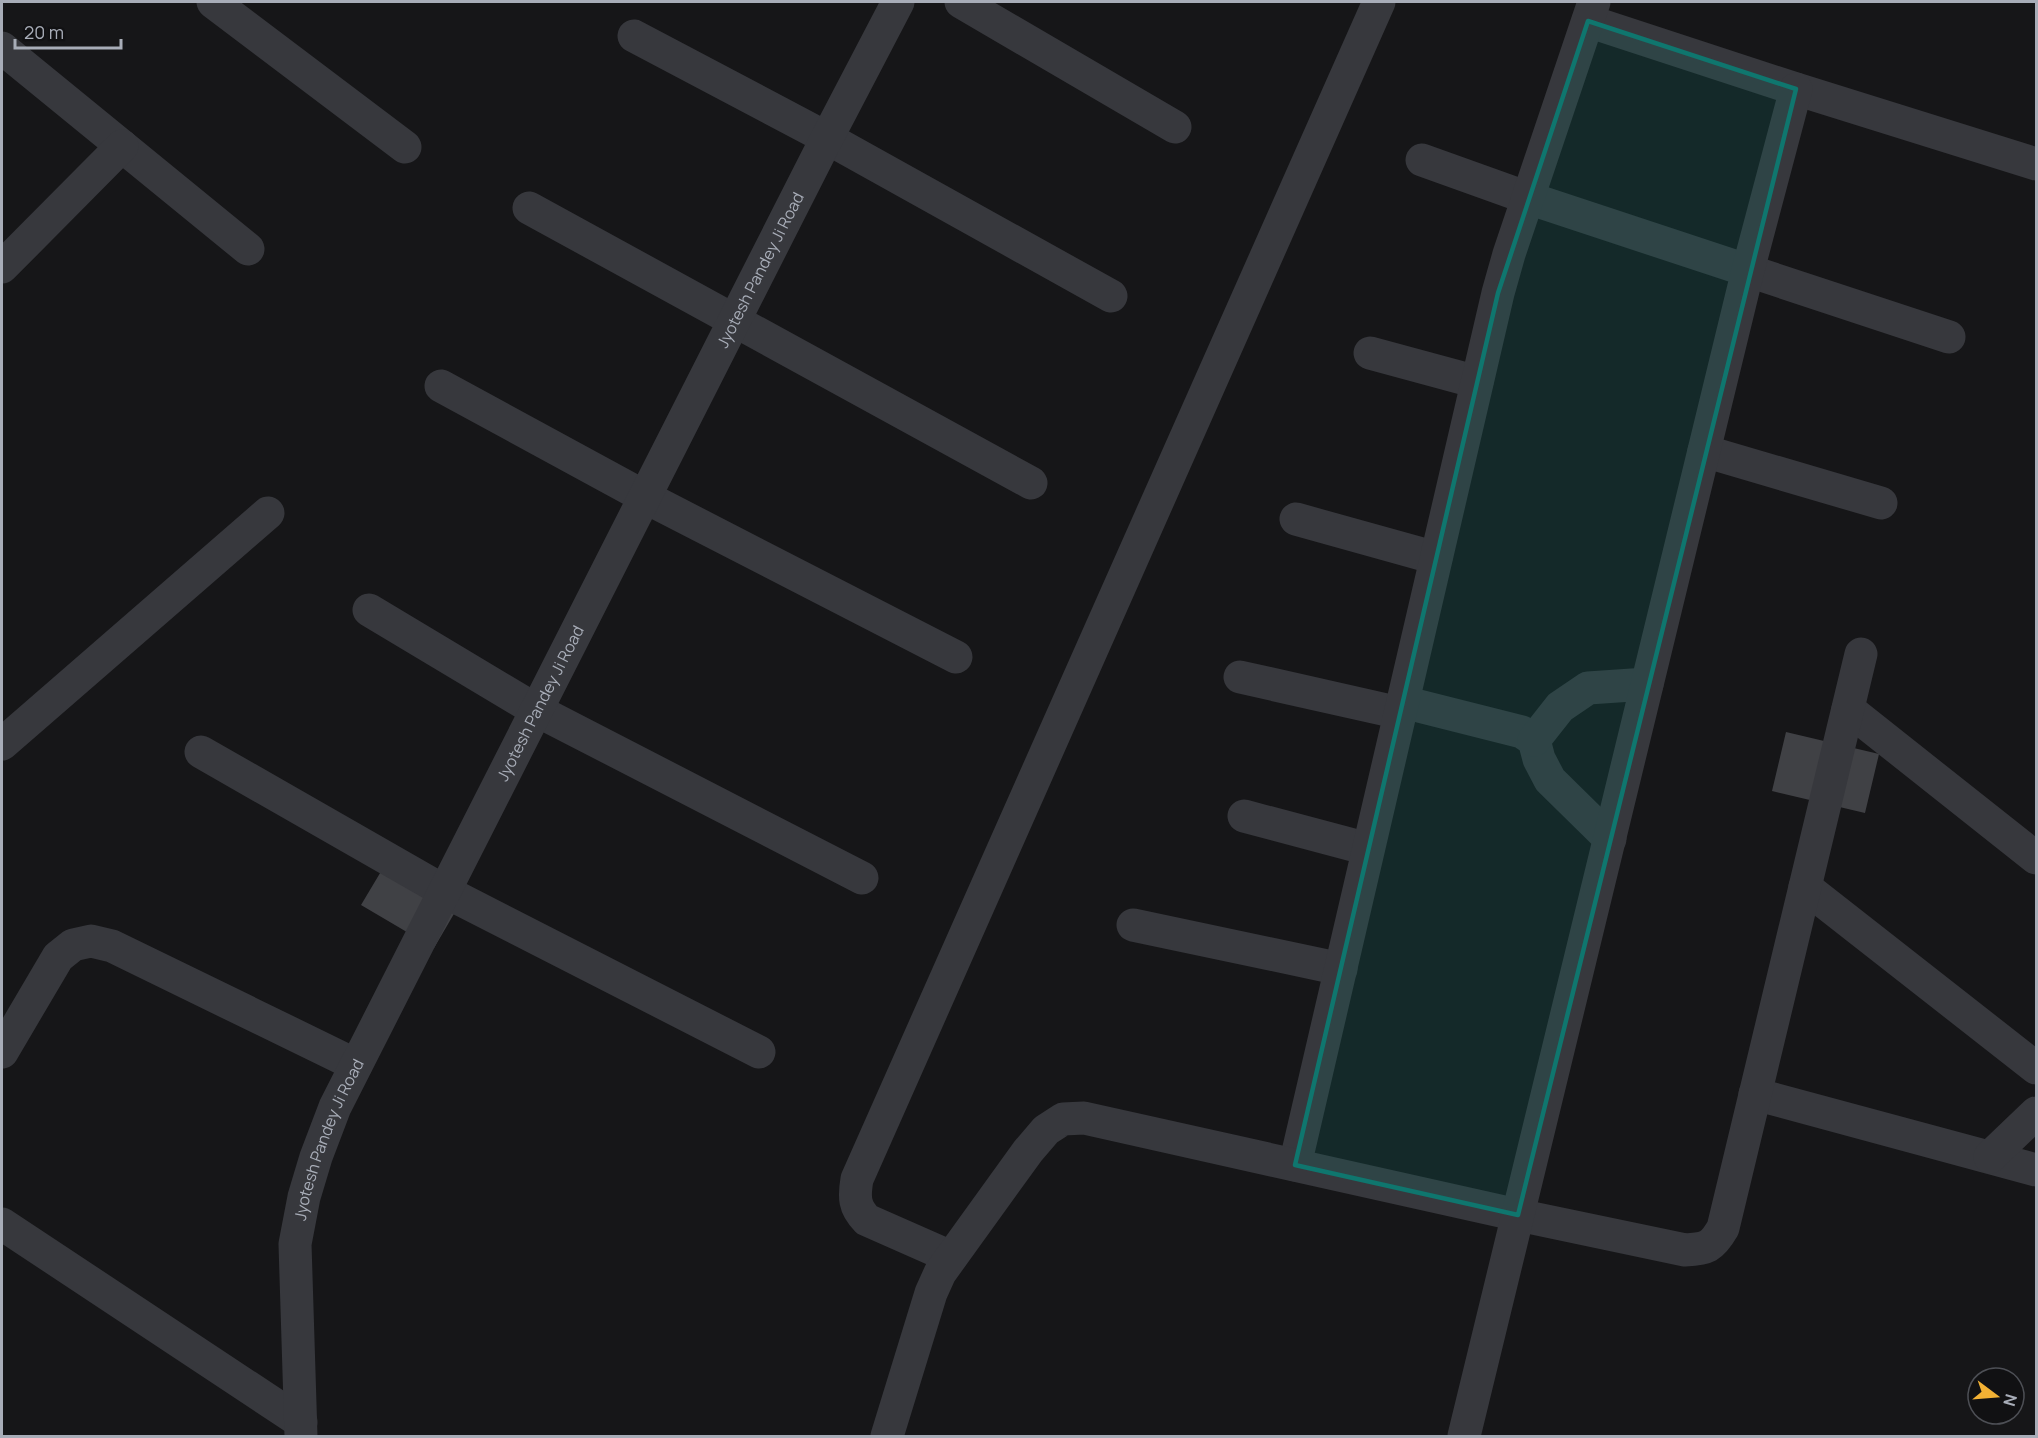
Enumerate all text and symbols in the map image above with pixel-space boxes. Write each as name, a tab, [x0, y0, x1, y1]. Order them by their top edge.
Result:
scale bar	[15, 12, 122, 50]
text: 20 m	[24, 20, 64, 44]
street label: Jyotesh Pandey Ji Road	[711, 188, 809, 352]
street label: Jyotesh Pandey Ji Road	[491, 622, 589, 785]
street label: Jyotesh Pandey Ji Road	[289, 1055, 369, 1223]
north arrow	[1966, 1366, 2026, 1426]
text: N	[1998, 1392, 2023, 1409]

